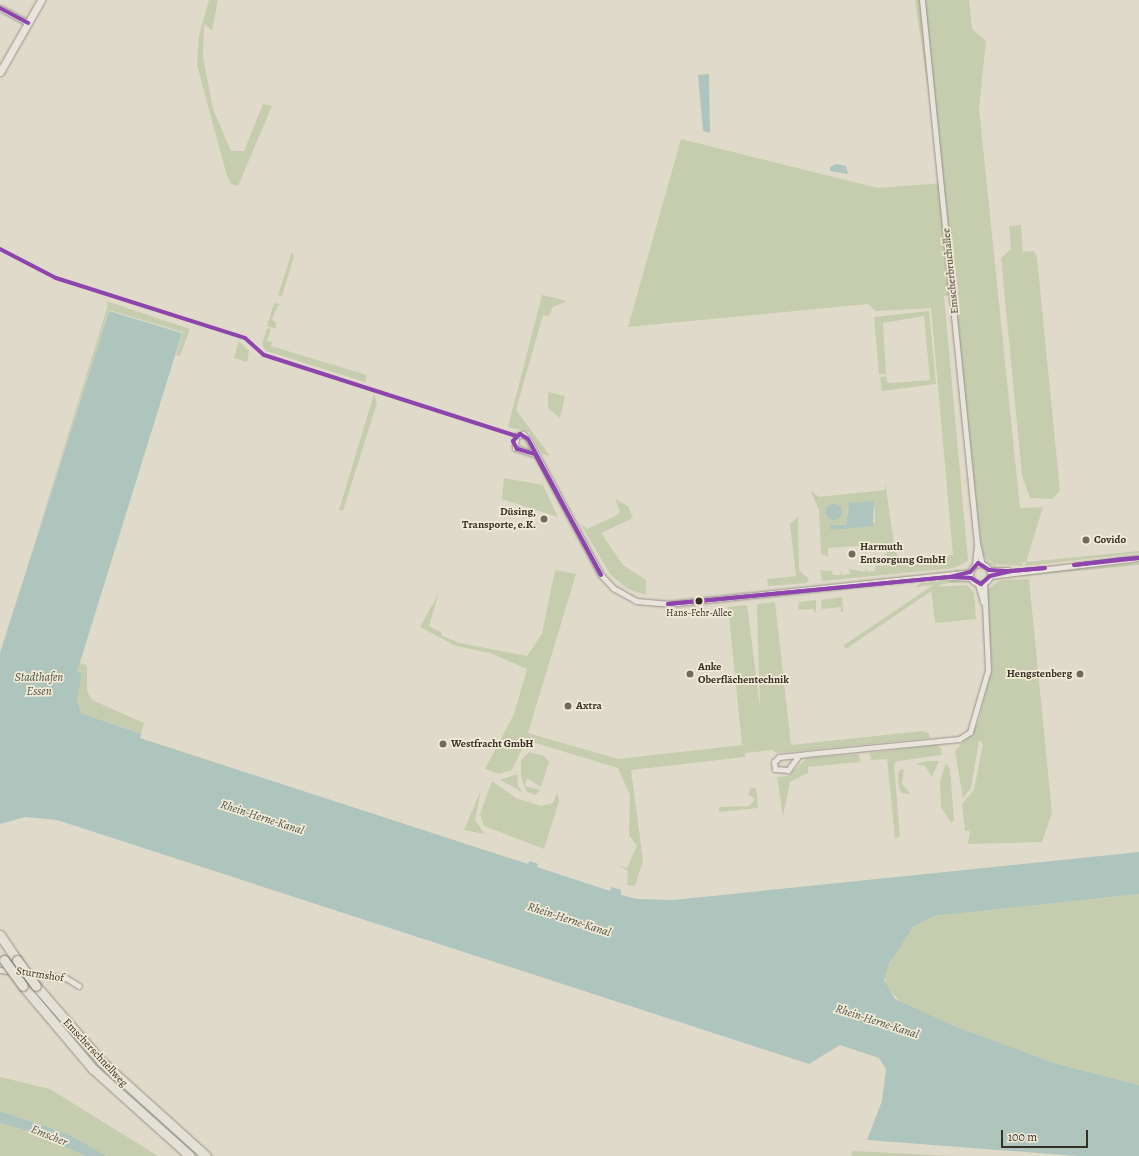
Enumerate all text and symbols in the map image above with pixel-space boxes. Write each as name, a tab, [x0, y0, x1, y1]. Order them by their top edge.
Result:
street label: Emscherbruchallee	[940, 228, 962, 314]
place label: Düsing, Transporte, e.K.	[462, 506, 536, 532]
marker: Düsing, Transporte, e.K.	[539, 514, 549, 524]
place label: Covido	[1094, 533, 1126, 547]
marker: Covido	[1081, 535, 1091, 545]
place label: Harmuth Entsorgung GmbH	[860, 541, 946, 567]
marker: Harmuth Entsorgung GmbH	[847, 549, 857, 559]
marker: Hans-Fehr-Allee	[694, 596, 704, 606]
place label: Hans-Fehr-Allee	[666, 607, 732, 619]
place label: Anke Oberflächentechnik	[698, 661, 789, 687]
place label: Hengstenberg	[1007, 667, 1072, 681]
marker: Anke Oberflächentechnik	[685, 669, 695, 679]
marker: Hengstenberg	[1075, 669, 1085, 679]
water label: Stadthafen Essen	[15, 671, 63, 699]
place label: Axtra	[576, 699, 602, 713]
marker: Axtra	[563, 701, 573, 711]
place label: Westfracht GmbH	[451, 737, 534, 751]
marker: Westfracht GmbH	[438, 739, 448, 749]
water label: Rhein-Herne-Kanal	[218, 798, 306, 838]
water label: Rhein-Herne-Kanal	[525, 900, 613, 940]
street label: Sturmshof	[15, 965, 65, 985]
water label: Rhein-Herne-Kanal	[833, 1002, 921, 1042]
street label: Emscherschnellweg	[60, 1016, 130, 1090]
water label: Emscher	[29, 1122, 69, 1150]
scale bar	[1003, 1122, 1090, 1148]
text: 100 m	[1008, 1129, 1037, 1145]

